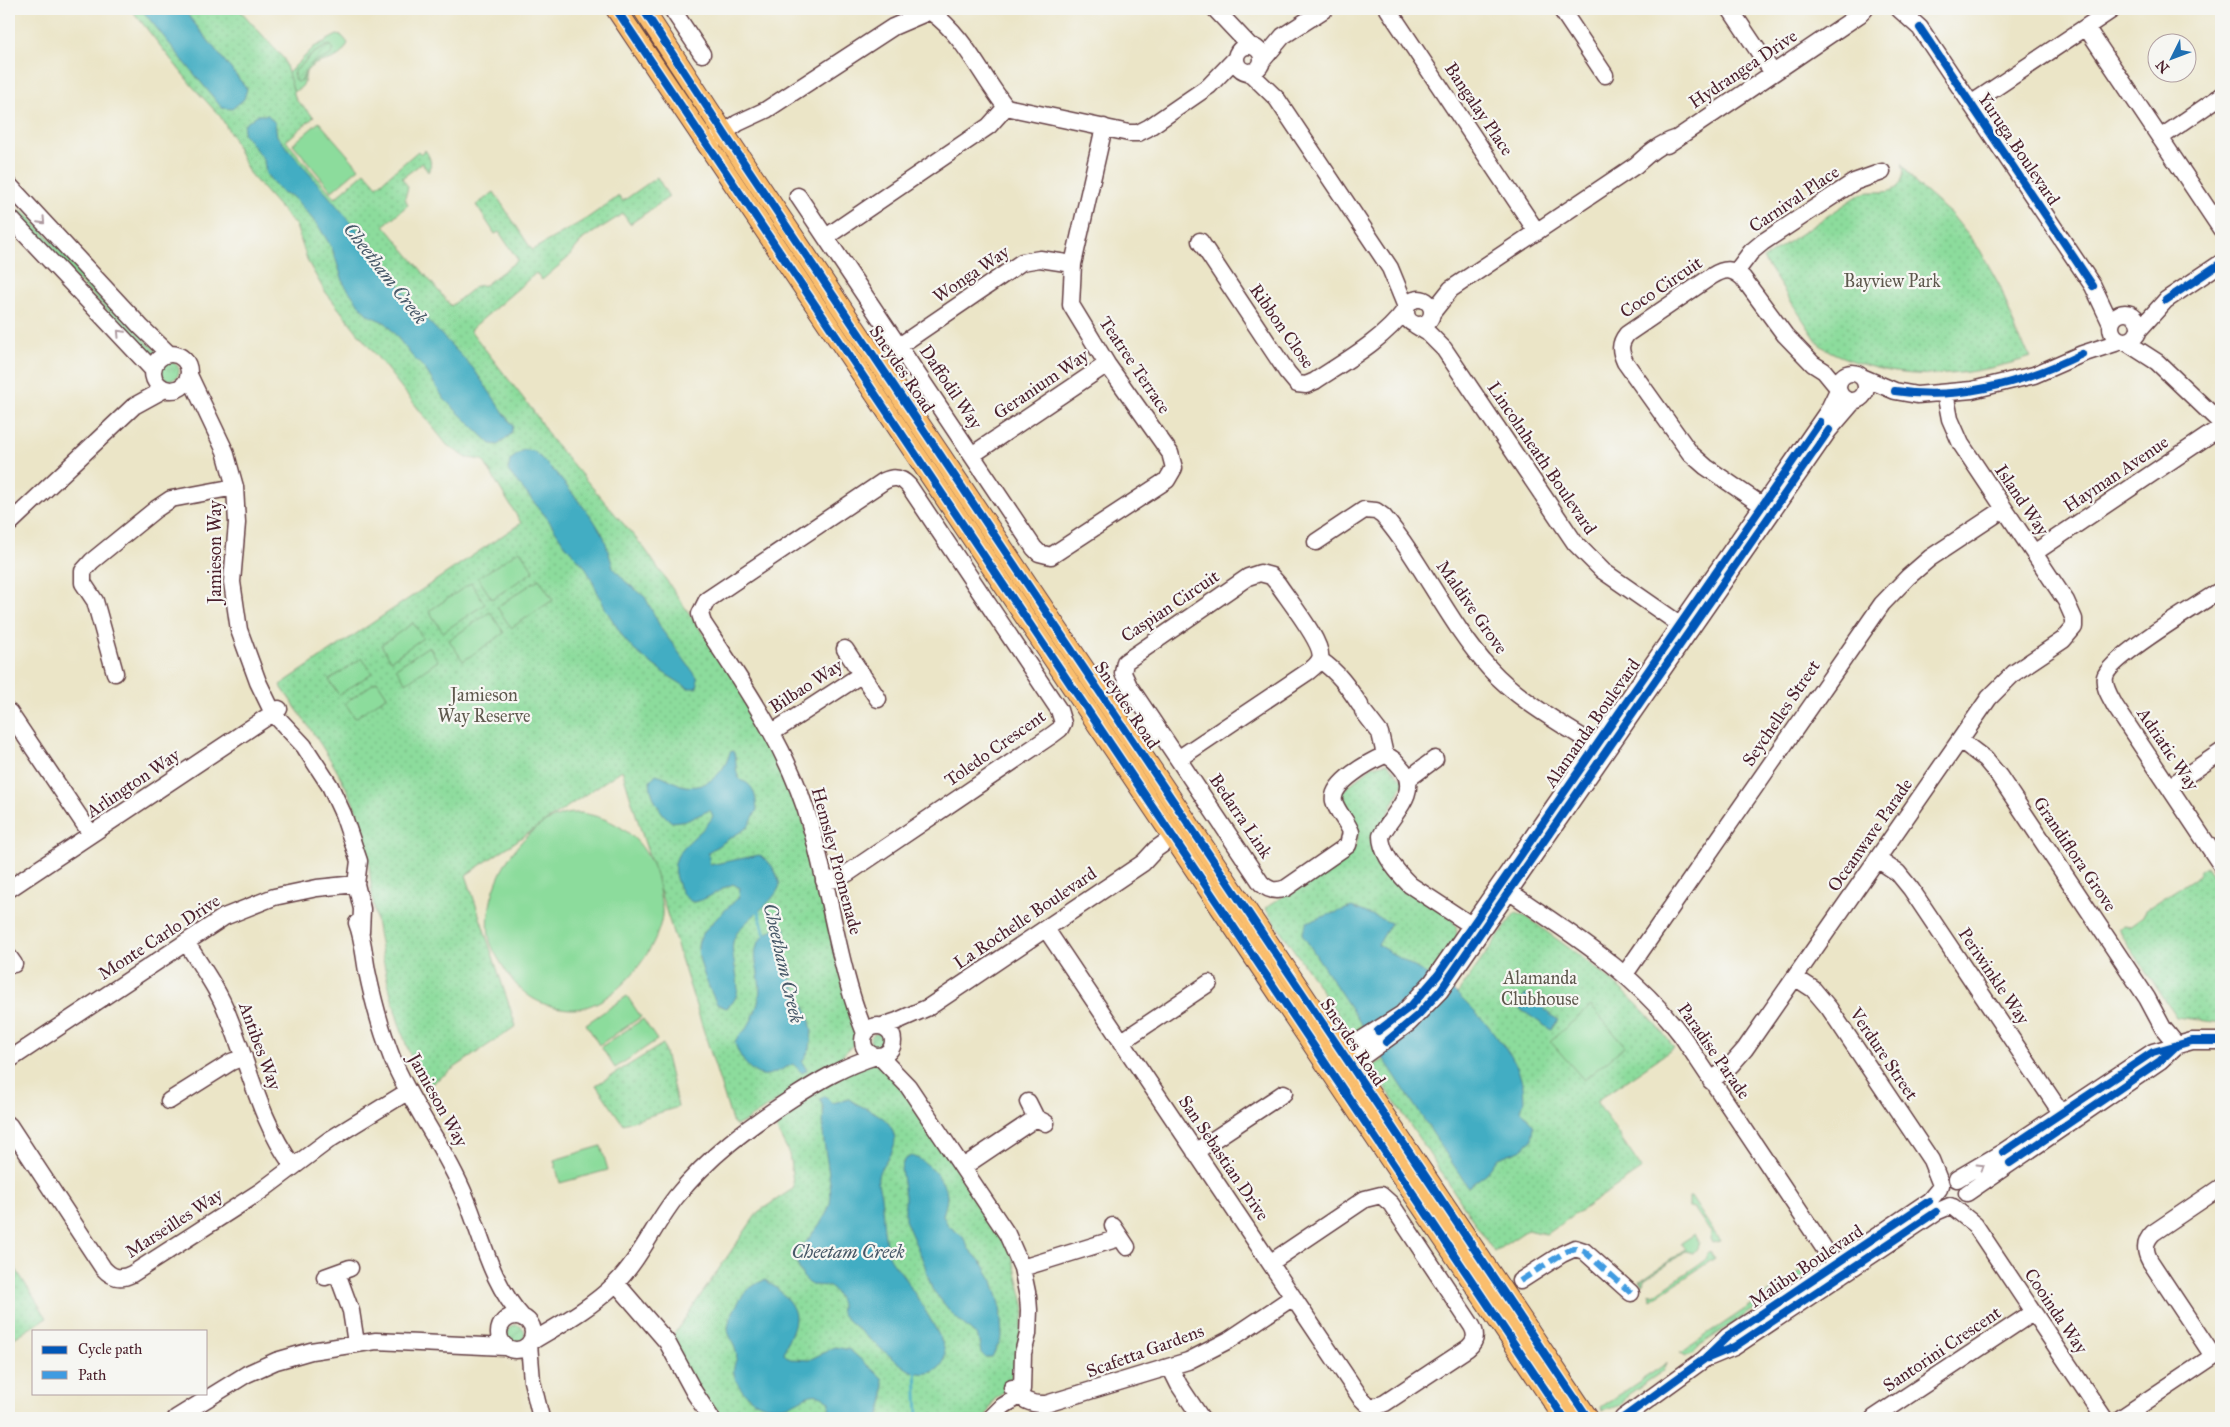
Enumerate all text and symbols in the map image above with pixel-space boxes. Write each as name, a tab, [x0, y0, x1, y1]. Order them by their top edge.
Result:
street label: Hydrangea Drive	[1685, 25, 1802, 114]
north arrow	[2148, 32, 2198, 82]
text: N	[2152, 56, 2173, 76]
street label: Bangalay Place	[1439, 58, 1518, 160]
street label: Yuruga Boulevard	[1972, 89, 2065, 210]
street label: Carnival Place	[1745, 161, 1843, 237]
one-way arrow	[36, 216, 45, 225]
water label: Cheetham Creek	[339, 218, 433, 329]
street label: Wonga Way	[929, 240, 1014, 308]
street label: Coco Circuit	[1616, 251, 1707, 323]
park label: Bayview Park	[1843, 270, 1941, 292]
street label: Ribbon Close	[1245, 279, 1319, 373]
street label: Teatree Terrace	[1094, 312, 1176, 418]
street label: Sneydes Road	[865, 321, 939, 417]
one-way arrow	[117, 330, 126, 339]
street label: Daffodil Way	[915, 341, 987, 434]
street label: Geranium Way	[989, 344, 1093, 424]
street label: Lincolnheath Boulevard	[1483, 377, 1601, 539]
street label: Hayman Avenue	[2059, 431, 2173, 517]
street label: Island Way	[1990, 460, 2054, 540]
street label: Jamieson Way	[204, 500, 227, 606]
street label: Maldive Grove	[1432, 556, 1512, 658]
street label: Caspian Circuit	[1117, 565, 1224, 647]
street label: Bilbao Way	[765, 654, 847, 718]
street label: Alamanda Boulevard	[1539, 654, 1645, 793]
street label: Seychelles Street	[1737, 655, 1825, 770]
street label: Sneydes Road	[1090, 657, 1164, 753]
park label: Jamieson Way Reserve	[438, 684, 530, 727]
street label: Adriatic Way	[2132, 703, 2204, 795]
street label: Toledo Crescent	[940, 705, 1050, 791]
street label: Arlington Way	[81, 743, 185, 824]
street label: Bedarra Link	[1205, 769, 1278, 863]
street label: Oceanwave Parade	[1823, 774, 1917, 896]
street label: Hemsley Promenade	[807, 785, 867, 937]
street label: Grandiflora Grove	[2029, 792, 2121, 916]
street label: La Rochelle Boulevard	[949, 862, 1101, 974]
street label: Monte Carlo Drive	[94, 889, 224, 985]
water label: Cheetham Creek	[759, 901, 809, 1026]
street label: Periwinkle Way	[1954, 923, 2035, 1029]
park label: Alamanda Clubhouse	[1501, 967, 1579, 1010]
street label: Sneydes Road	[1316, 994, 1390, 1090]
street label: Antibes Way	[234, 998, 286, 1093]
street label: Paradise Parade	[1673, 999, 1755, 1103]
street label: Verdure Street	[1844, 1003, 1923, 1105]
street label: Jamieson Way	[401, 1048, 473, 1152]
street label: San Sebastian Drive	[1174, 1091, 1274, 1225]
one-way arrow	[1975, 1163, 1984, 1173]
street label: Marseilles Way	[121, 1183, 227, 1263]
street label: Malibu Boulevard	[1745, 1220, 1867, 1312]
water label: Cheetam Creek	[791, 1240, 905, 1263]
street label: Cooinda Way	[2019, 1264, 2093, 1358]
street label: Santorini Crescent	[1879, 1301, 2006, 1397]
street label: Scafetta Gardens	[1083, 1320, 1207, 1382]
legend	[32, 1330, 208, 1394]
text: Cycle path	[78, 1340, 143, 1358]
text: Path	[78, 1366, 107, 1384]

